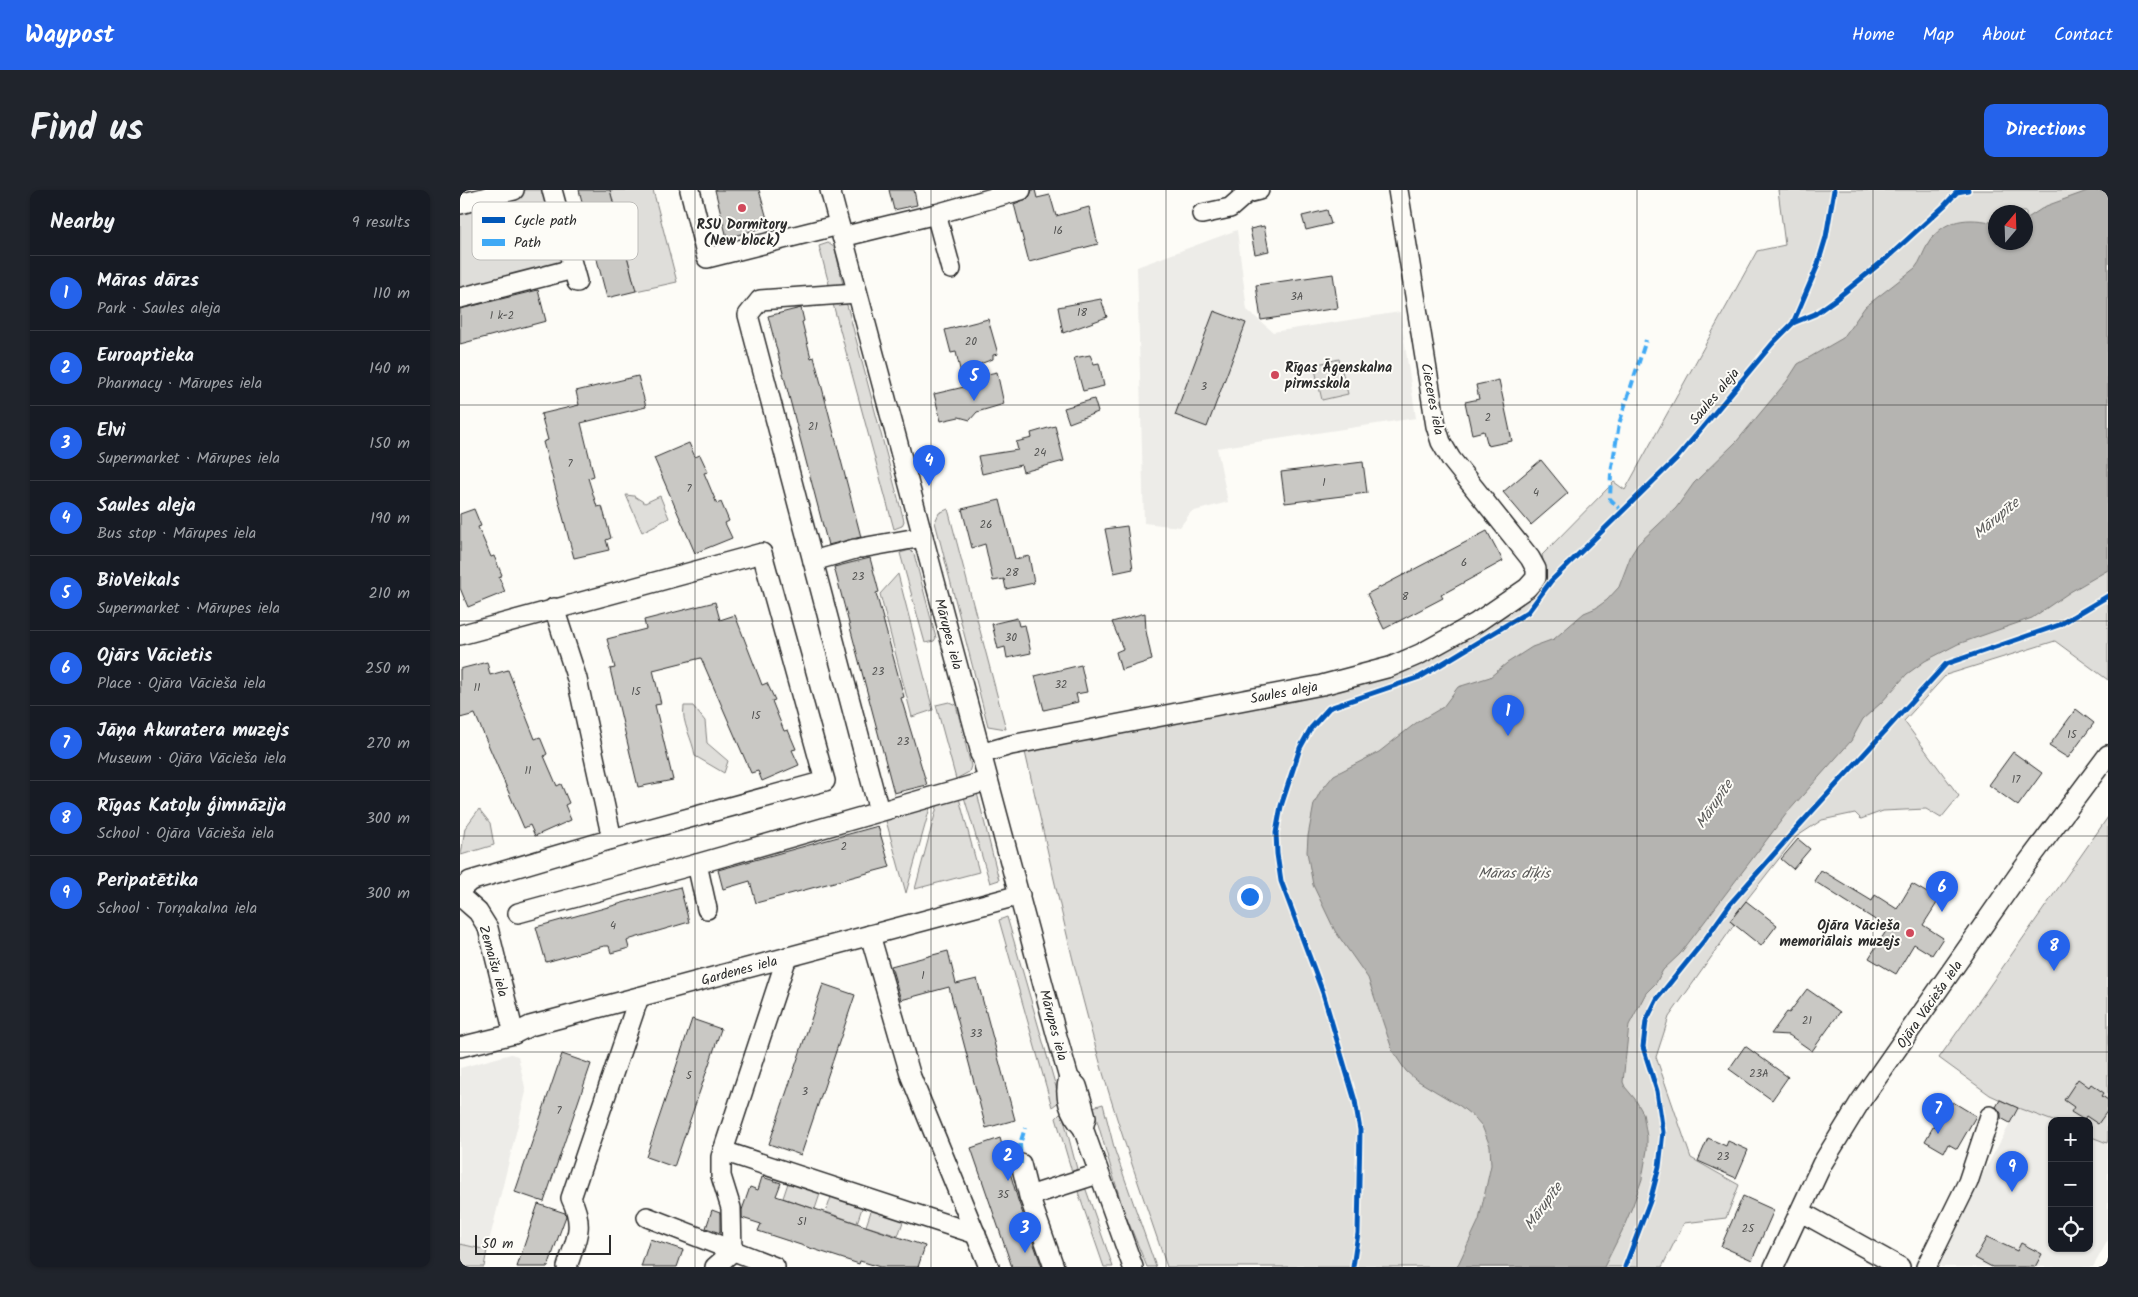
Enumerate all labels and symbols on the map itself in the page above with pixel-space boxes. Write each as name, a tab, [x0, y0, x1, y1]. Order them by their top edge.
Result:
legend	[472, 202, 638, 260]
marker: RSU Dormitory (New block)	[736, 202, 748, 214]
north arrow	[1988, 205, 2033, 250]
text: Cycle path	[514, 210, 577, 232]
place label: RSU Dormitory (New block)	[697, 214, 788, 252]
house number: 16	[1053, 222, 1063, 240]
text: Path	[514, 232, 541, 254]
house number: 3A	[1291, 288, 1304, 306]
house number: 18	[1077, 304, 1087, 322]
house number: 1 k-2	[490, 307, 514, 325]
house number: 20	[965, 333, 977, 351]
place label: Rīgas Āgenskalna pirmsskola	[1284, 357, 1392, 395]
pin: 5	[958, 360, 990, 401]
street label: Cieceres iela	[1414, 361, 1450, 437]
street label: Saules aleja	[1684, 363, 1745, 430]
marker: Rīgas Āgenskalna pirmsskola	[1269, 369, 1281, 381]
house number: 3	[1201, 378, 1207, 396]
house number: 2	[1485, 409, 1491, 427]
house number: 21	[808, 418, 818, 436]
house number: 24	[1034, 444, 1046, 462]
pin: 4	[913, 445, 945, 486]
house number: 7	[567, 455, 573, 473]
house number: 1	[1322, 474, 1326, 492]
house number: 7	[686, 480, 692, 498]
house number: 4	[1533, 484, 1539, 502]
water label: Mārupīte	[1968, 491, 2026, 545]
house number: 26	[980, 516, 992, 534]
house number: 6	[1461, 554, 1467, 572]
house number: 28	[1005, 564, 1019, 582]
house number: 23	[852, 568, 864, 586]
house number: 8	[1402, 588, 1409, 606]
street label: Mārupes iela	[928, 596, 968, 672]
house number: 30	[1005, 629, 1017, 647]
house number: 23	[872, 663, 884, 681]
house number: 32	[1055, 676, 1067, 694]
street label: Saules aleja	[1248, 676, 1320, 710]
house number: 11	[474, 679, 480, 697]
house number: 15	[631, 683, 642, 701]
pin: 1	[1492, 695, 1524, 736]
house number: 15	[751, 707, 762, 725]
house number: 15	[2067, 726, 2078, 744]
house number: 23	[897, 733, 909, 751]
house number: 11	[525, 762, 531, 780]
house number: 17	[2012, 771, 2021, 789]
water label: Mārupīte	[1690, 774, 1741, 834]
house number: 2	[841, 838, 847, 856]
water label: Māras dīķis	[1478, 862, 1551, 886]
pin: 6	[1926, 871, 1958, 912]
your location	[1237, 884, 1263, 910]
place label: Ojāra Vācieša memoriālais muzejs	[1779, 915, 1900, 953]
house number: 4	[610, 917, 616, 935]
street label: Zemaišu iela	[472, 923, 514, 1000]
marker: Ojāra Vācieša memoriālais muzejs	[1904, 927, 1916, 939]
pin: 8	[2038, 930, 2070, 971]
street label: Gardenes iela	[699, 950, 780, 992]
street label: Ojāra Vācieša iela	[1891, 956, 1968, 1053]
house number: 1	[921, 967, 925, 985]
street label: Mārupes iela	[1033, 987, 1073, 1063]
house number: 21	[1802, 1012, 1812, 1030]
house number: 33	[970, 1025, 982, 1043]
house number: 23A	[1749, 1065, 1769, 1083]
house number: 5	[686, 1067, 693, 1085]
house number: 3	[802, 1083, 808, 1101]
pin: 7	[1922, 1093, 1954, 1134]
house number: 7	[556, 1102, 562, 1120]
pin: 2	[992, 1140, 1024, 1181]
house number: 23	[1717, 1148, 1729, 1166]
pin: 9	[1996, 1151, 2028, 1192]
water label: Mārupīte	[1518, 1177, 1570, 1236]
house number: 35	[997, 1186, 1010, 1204]
pin: 3	[1009, 1212, 1041, 1253]
house number: 51	[797, 1213, 807, 1231]
house number: 25	[1742, 1220, 1755, 1238]
scale bar	[475, 1232, 611, 1255]

